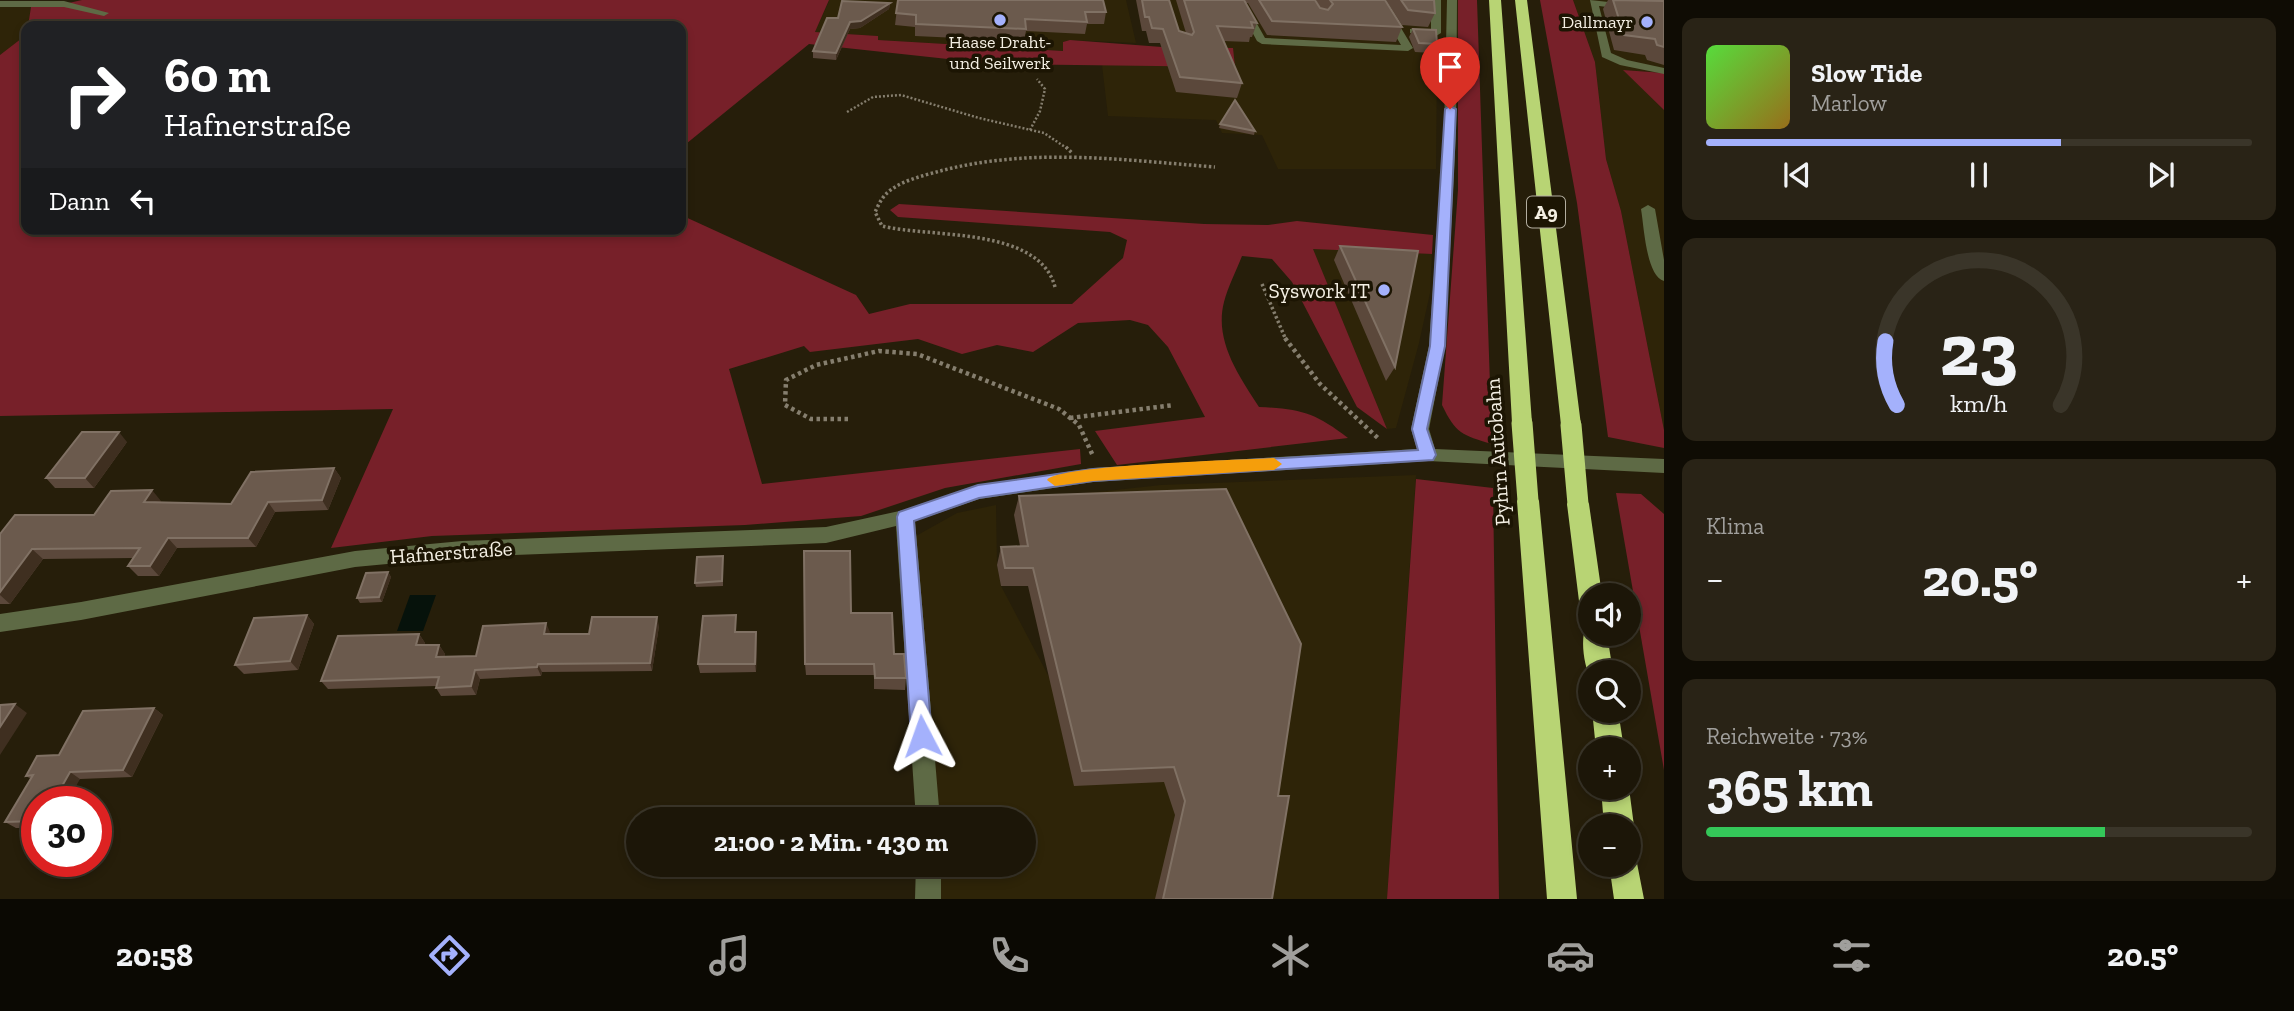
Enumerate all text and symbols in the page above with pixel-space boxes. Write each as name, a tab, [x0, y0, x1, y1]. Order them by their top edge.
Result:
place label: Dallmayr	[1562, 11, 1633, 33]
marker: Haase Draht- und Seilwerk	[992, 12, 1008, 28]
marker: Dallmayr	[1639, 14, 1655, 30]
place label: Haase Draht- und Seilwerk	[948, 31, 1052, 74]
pin	[1420, 37, 1480, 109]
text: 60 m	[164, 46, 271, 105]
icon: arrive	[1431, 48, 1469, 86]
icon: right	[49, 49, 140, 140]
text: Slow Tide	[1811, 57, 1922, 89]
text: Marlow	[1811, 89, 1887, 117]
text: Hafnerstraße	[164, 106, 351, 144]
icon: previous	[1778, 156, 1816, 194]
icon: pause	[1960, 156, 1998, 194]
icon: next	[2142, 156, 2180, 194]
icon: left	[124, 182, 162, 220]
text: Dann	[49, 185, 110, 217]
road number: A9	[1527, 196, 1565, 228]
place label: Syswork IT	[1269, 278, 1370, 303]
marker: Syswork IT	[1376, 282, 1392, 298]
text: 23	[1940, 307, 2018, 395]
street label: Pyhrn Autobahn	[1479, 377, 1515, 527]
text: km/h	[1950, 388, 2008, 418]
text: Klima	[1706, 512, 1764, 540]
street label: Hafnerstraße	[389, 535, 513, 569]
text: 20.5°	[1922, 547, 2038, 609]
text: −	[1706, 556, 1724, 602]
text: +	[2236, 556, 2252, 602]
map controls	[1578, 583, 1641, 877]
button: sound	[1578, 583, 1641, 646]
button: search	[1578, 660, 1641, 723]
position arrow	[885, 699, 959, 773]
text: Reichweite · 73%	[1706, 722, 1868, 750]
button: +	[1578, 737, 1641, 800]
text: 365 km	[1706, 757, 1873, 819]
speed limit sign: 30	[21, 786, 112, 877]
button: −	[1578, 814, 1641, 877]
text: 21:00 · 2 Min. · 430 m	[714, 826, 948, 858]
icon: directions	[425, 931, 474, 980]
icon: music	[705, 931, 754, 980]
icon: phone	[985, 931, 1034, 980]
icon: climate	[1266, 931, 1315, 980]
icon: car	[1546, 931, 1595, 980]
icon: filters	[1827, 931, 1876, 980]
text: 20:58	[116, 936, 193, 974]
text: 20.5°	[2107, 936, 2178, 974]

